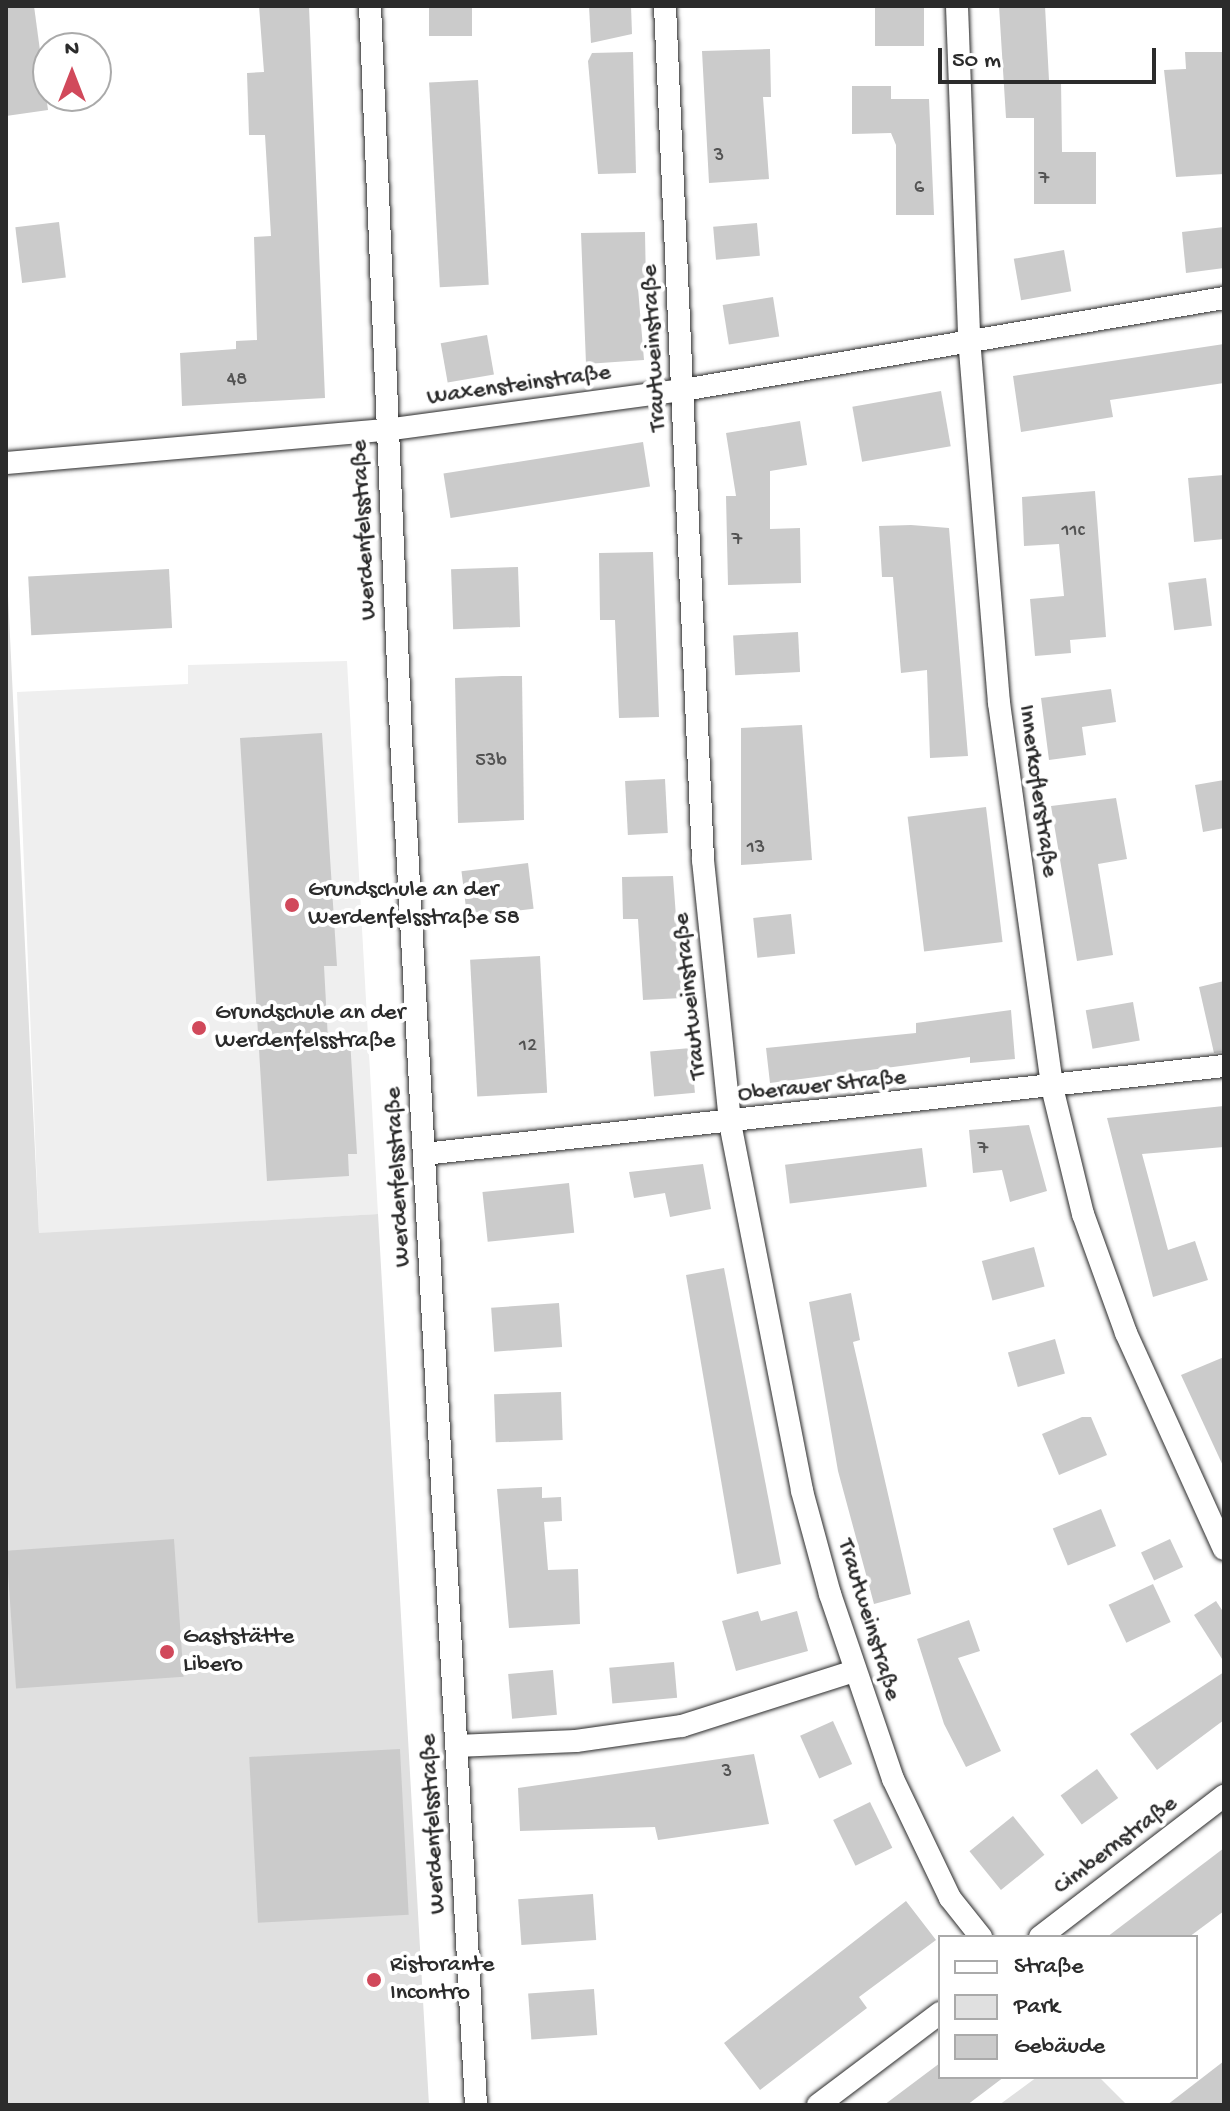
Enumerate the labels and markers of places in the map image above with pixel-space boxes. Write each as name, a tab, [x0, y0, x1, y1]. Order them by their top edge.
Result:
place label: Grundschule an der Werdenfelsstraße 58	[308, 877, 520, 933]
marker: Grundschule an der Werdenfelsstraße 58	[283, 896, 301, 914]
place label: Grundschule an der Werdenfelsstraße	[215, 1000, 405, 1056]
marker: Grundschule an der Werdenfelsstraße	[190, 1019, 208, 1037]
place label: Gaststätte Libero	[183, 1624, 294, 1680]
marker: Gaststätte Libero	[158, 1643, 176, 1661]
place label: Ristorante Incontro	[390, 1952, 494, 2008]
marker: Ristorante Incontro	[365, 1971, 383, 1989]

